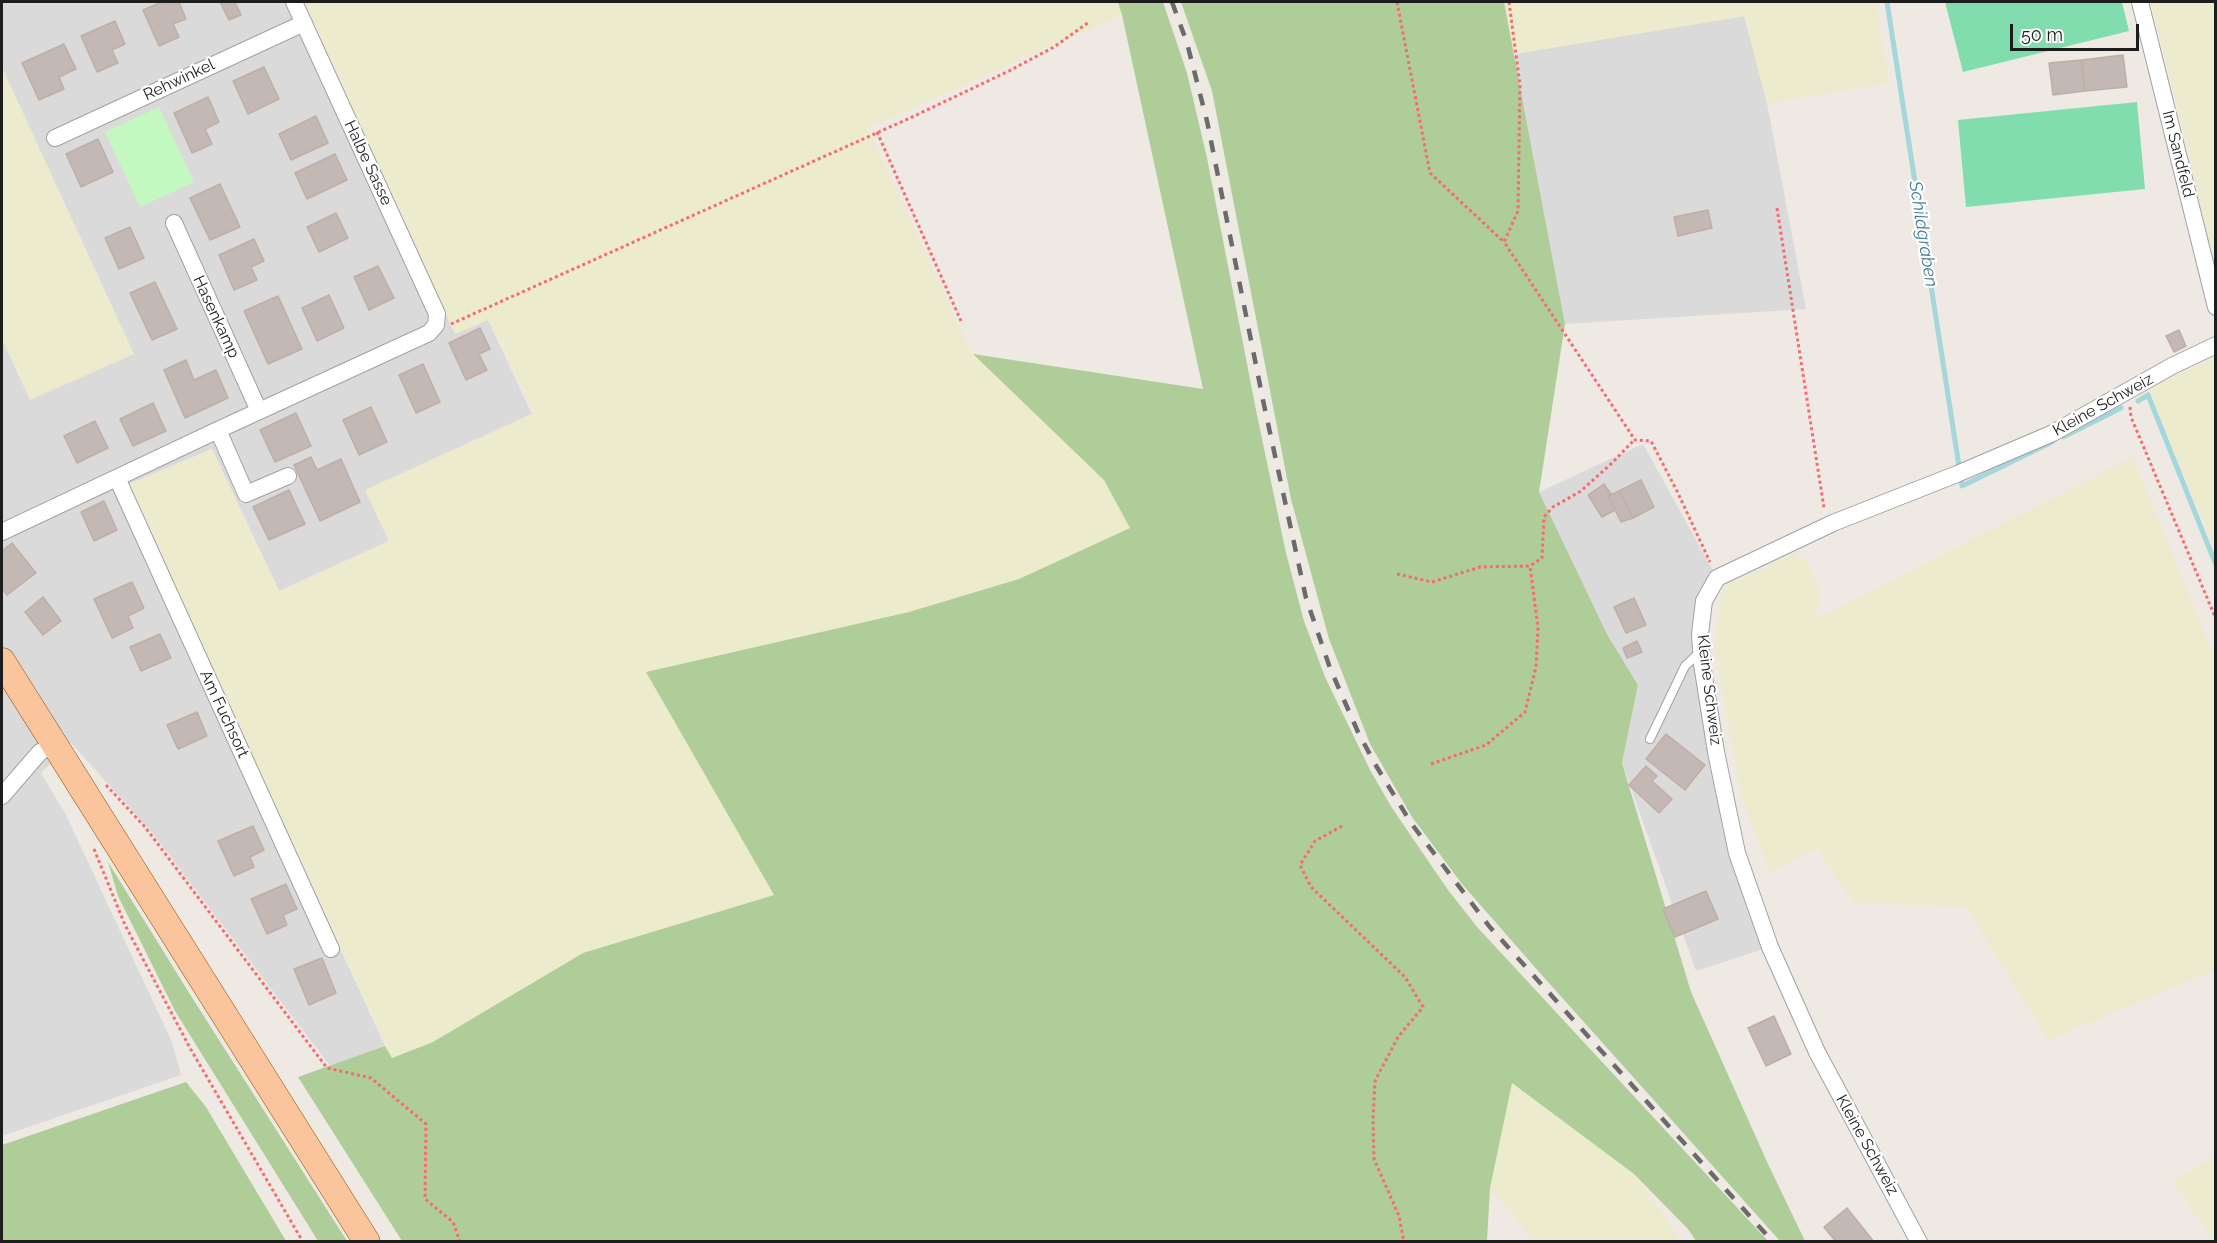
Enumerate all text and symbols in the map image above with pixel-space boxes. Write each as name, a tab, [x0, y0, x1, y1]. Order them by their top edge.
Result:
scale bar	[2013, 12, 2142, 50]
text: 50 m	[2021, 24, 2063, 45]
street label: Rehwinkel	[140, 55, 218, 105]
street label: Im Sandfeld	[2158, 108, 2198, 200]
street label: Halbe Sasse	[340, 118, 396, 208]
water label: Schildgraben	[1904, 179, 1942, 289]
street label: Hasenkamp	[189, 273, 243, 361]
street label: Kleine Schweiz	[2050, 370, 2156, 440]
street label: Kleine Schweiz	[1693, 634, 1725, 746]
street label: Am Fuchsort	[195, 667, 253, 761]
street label: Kleine Schweiz	[1832, 1092, 1902, 1198]

